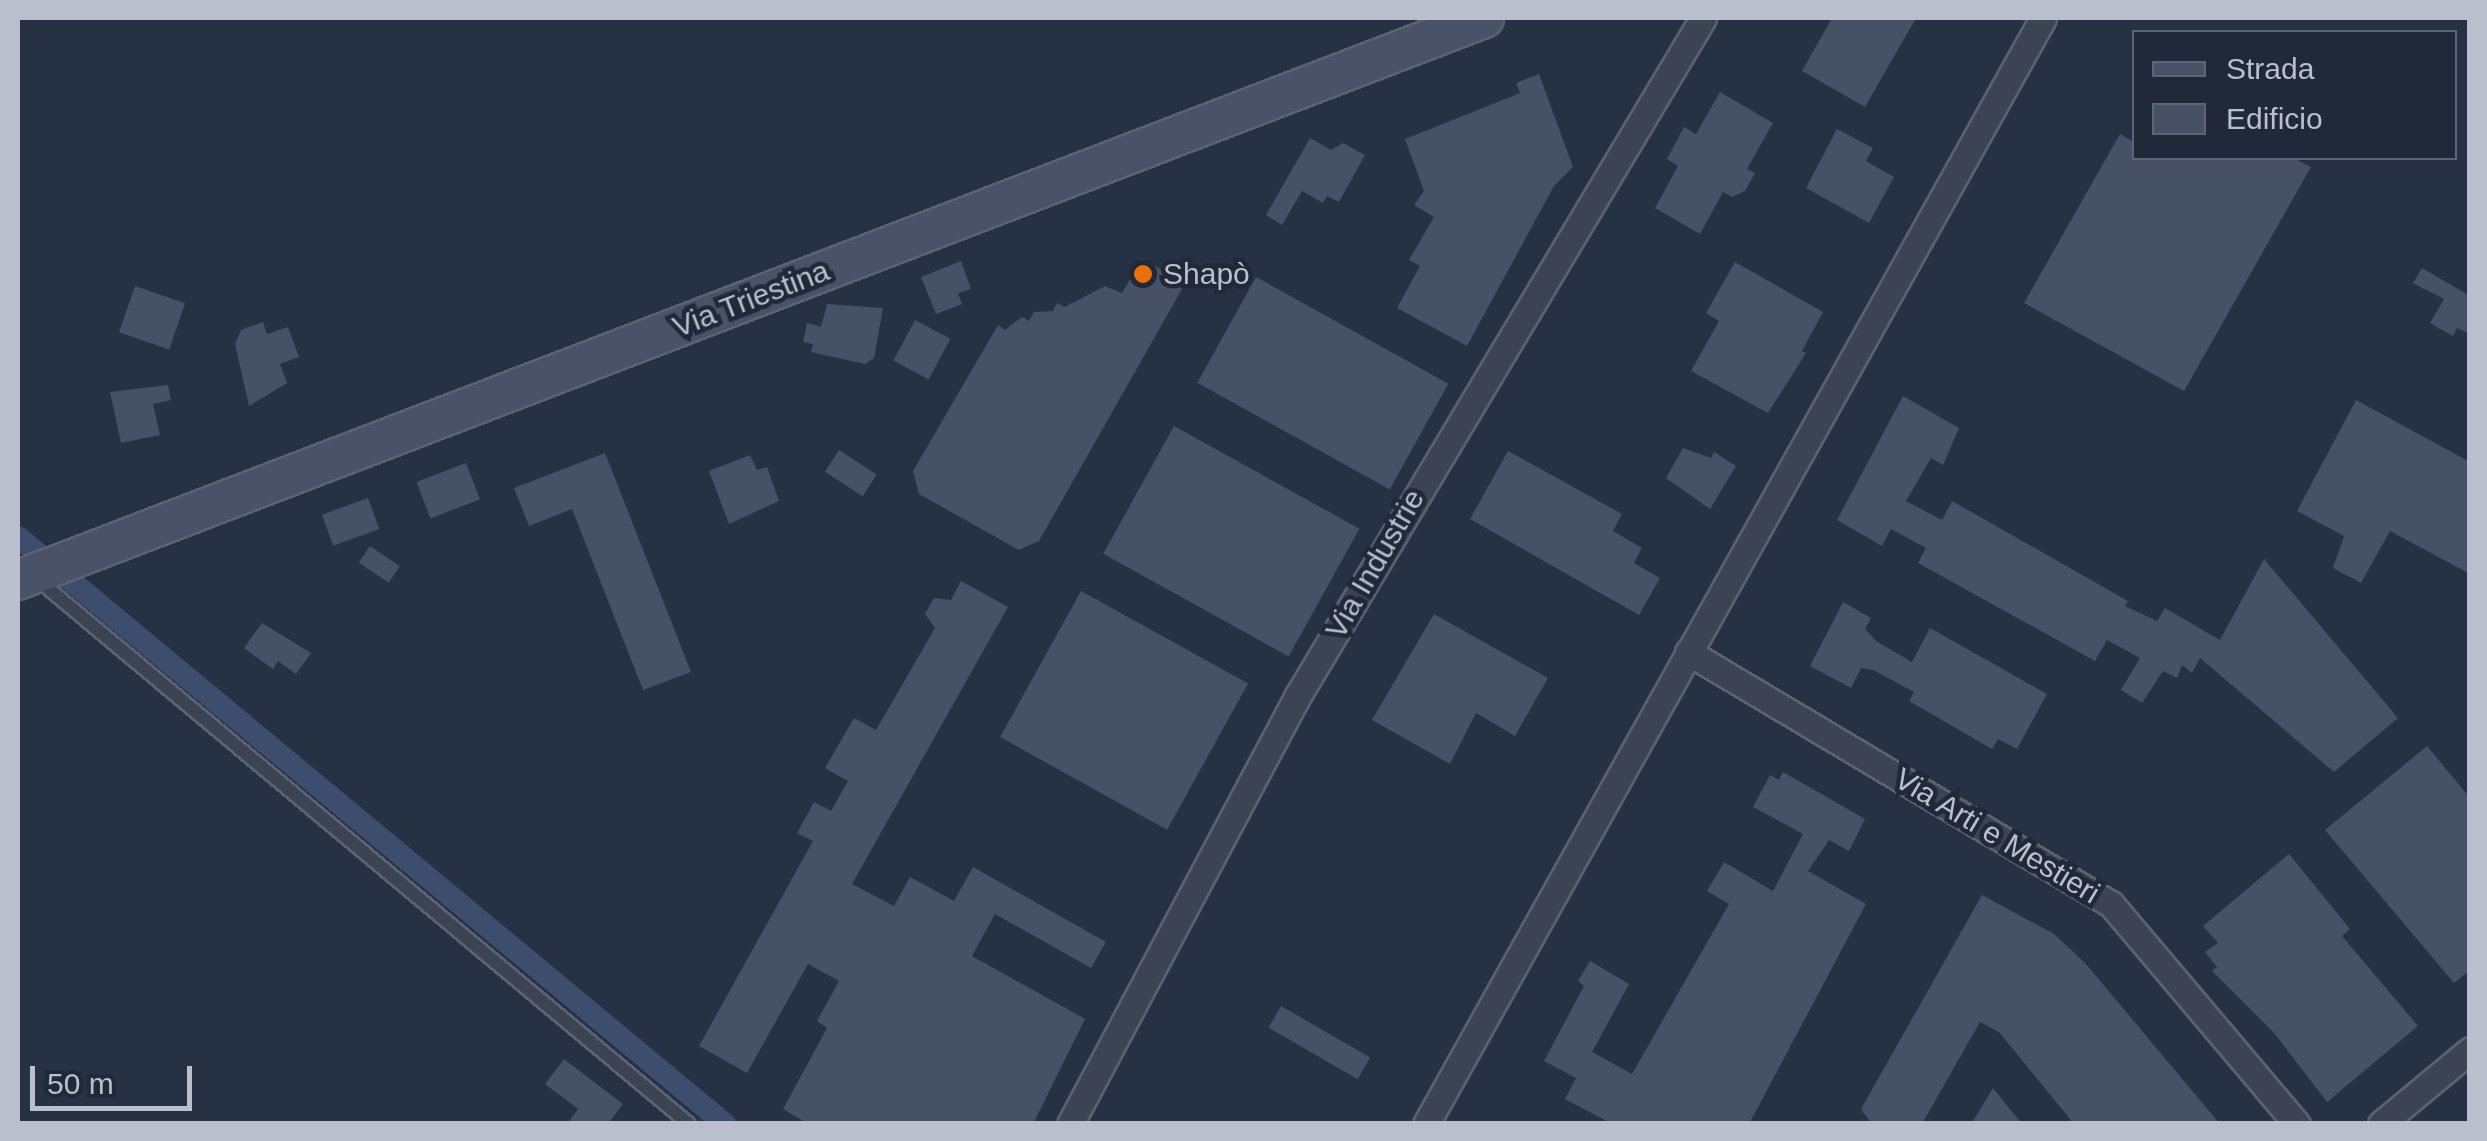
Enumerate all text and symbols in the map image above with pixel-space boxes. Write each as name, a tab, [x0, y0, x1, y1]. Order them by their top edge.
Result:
legend	[2132, 30, 2457, 160]
text: Strada	[2226, 52, 2314, 85]
text: Edificio	[2226, 102, 2323, 135]
street label: Via Triestina	[667, 253, 835, 345]
place label: Shapò	[1163, 256, 1250, 292]
marker: Shapò	[1132, 263, 1154, 285]
street label: Via Industrie	[1318, 483, 1432, 645]
street label: Via Arti e Mestieri	[1887, 760, 2107, 912]
scale bar	[35, 1046, 198, 1108]
text: 50 m	[47, 1067, 114, 1100]

